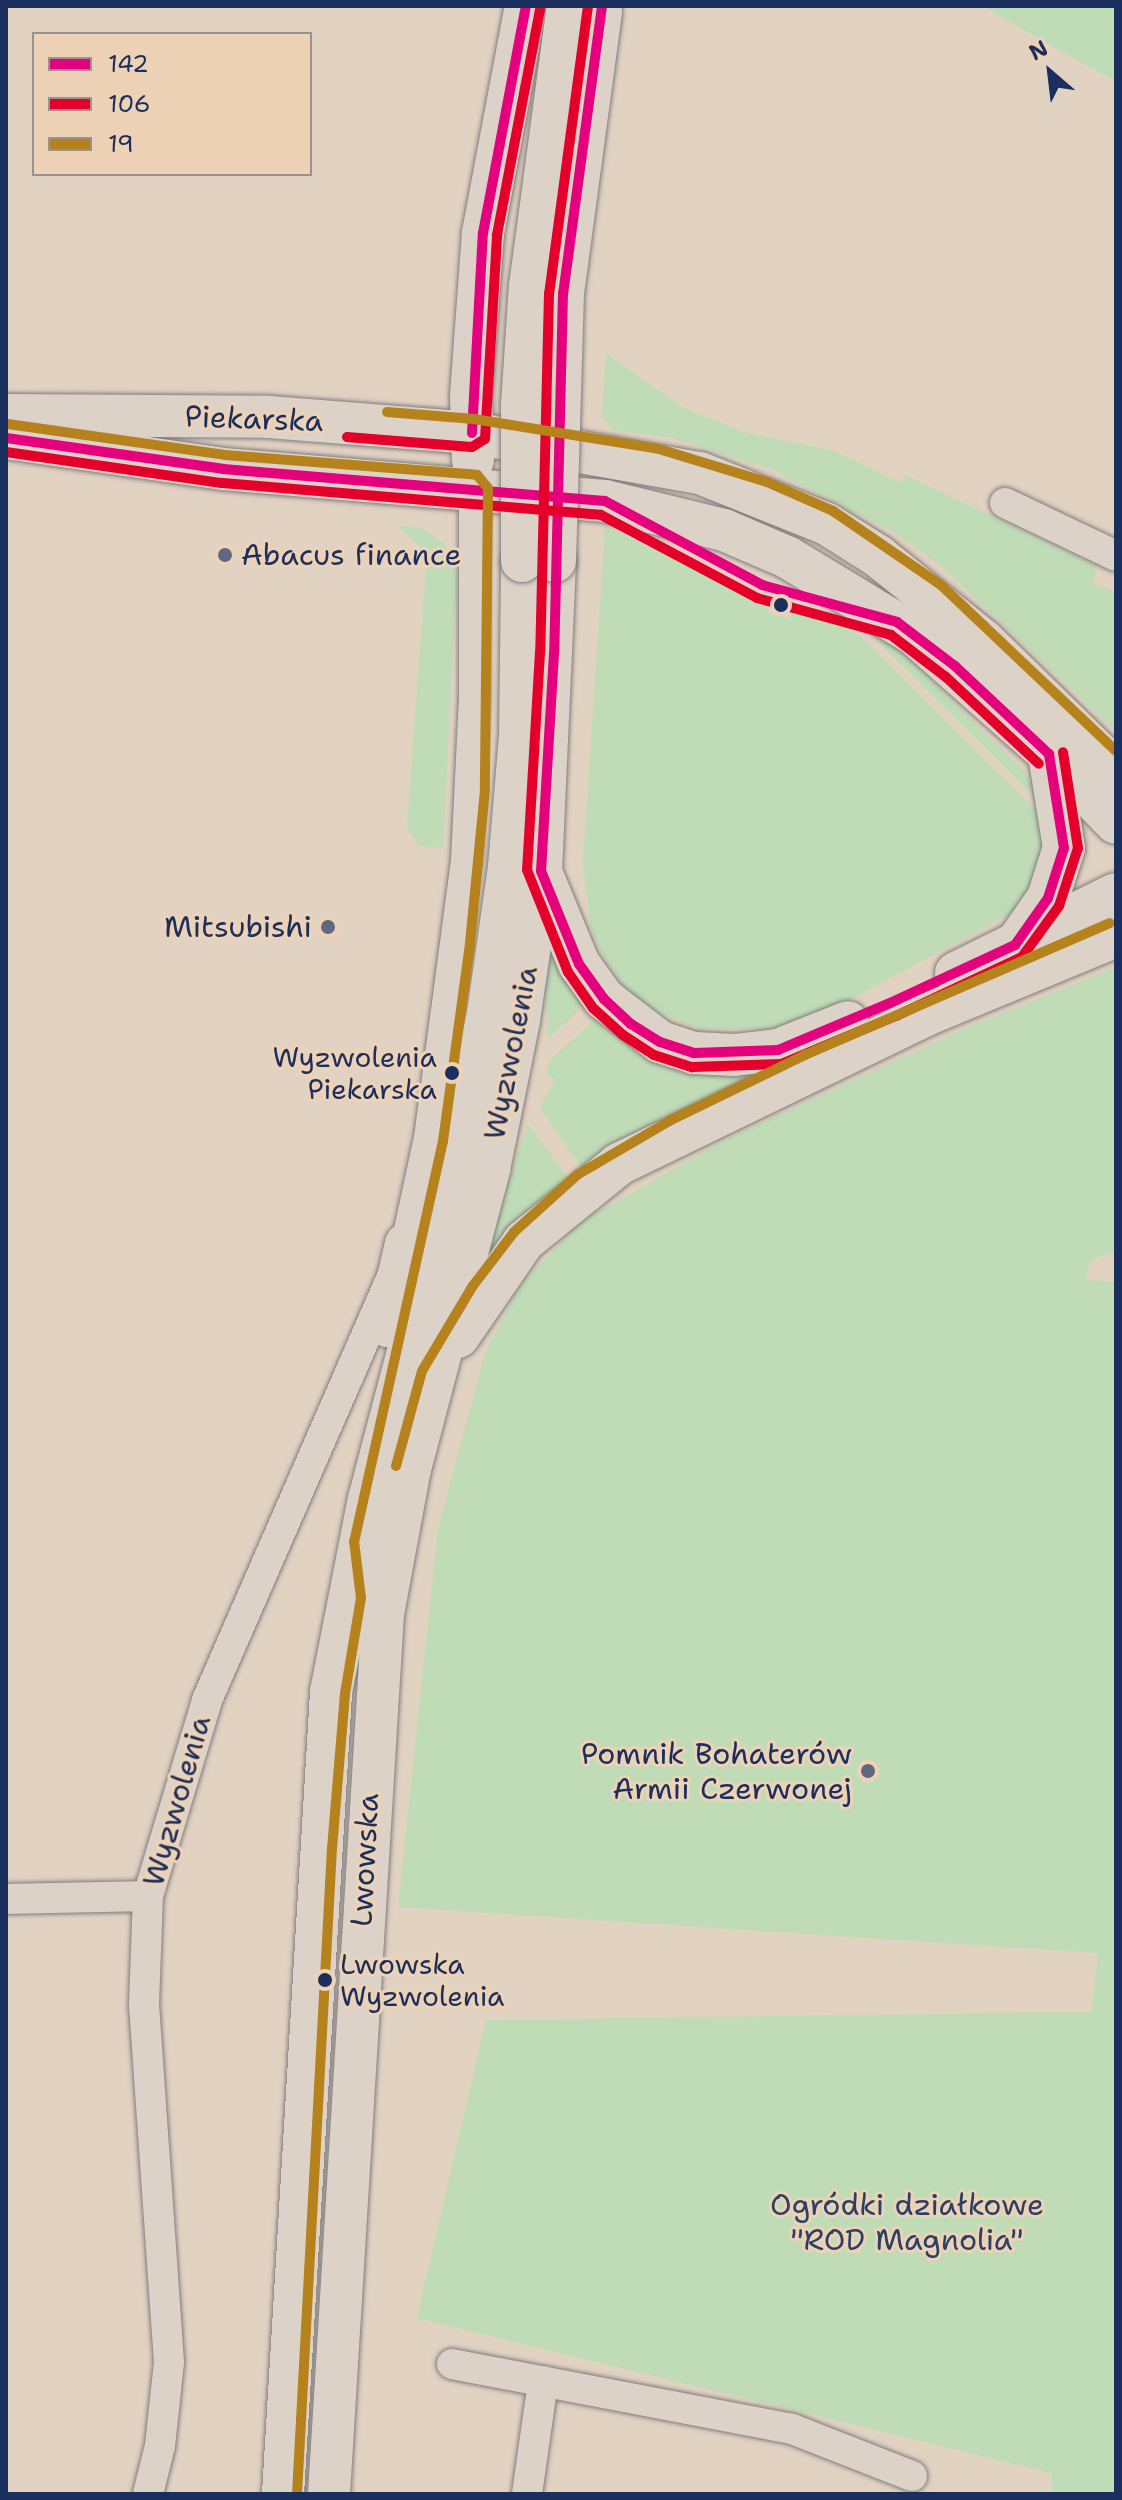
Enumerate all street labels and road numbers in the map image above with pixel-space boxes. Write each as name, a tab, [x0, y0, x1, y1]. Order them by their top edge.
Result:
street label: Piekarska	[184, 399, 324, 439]
street label: Wyzwolenia	[477, 963, 545, 1143]
street label: Wyzwolenia	[135, 1711, 219, 1891]
street label: Lwowska	[344, 1792, 386, 1928]

